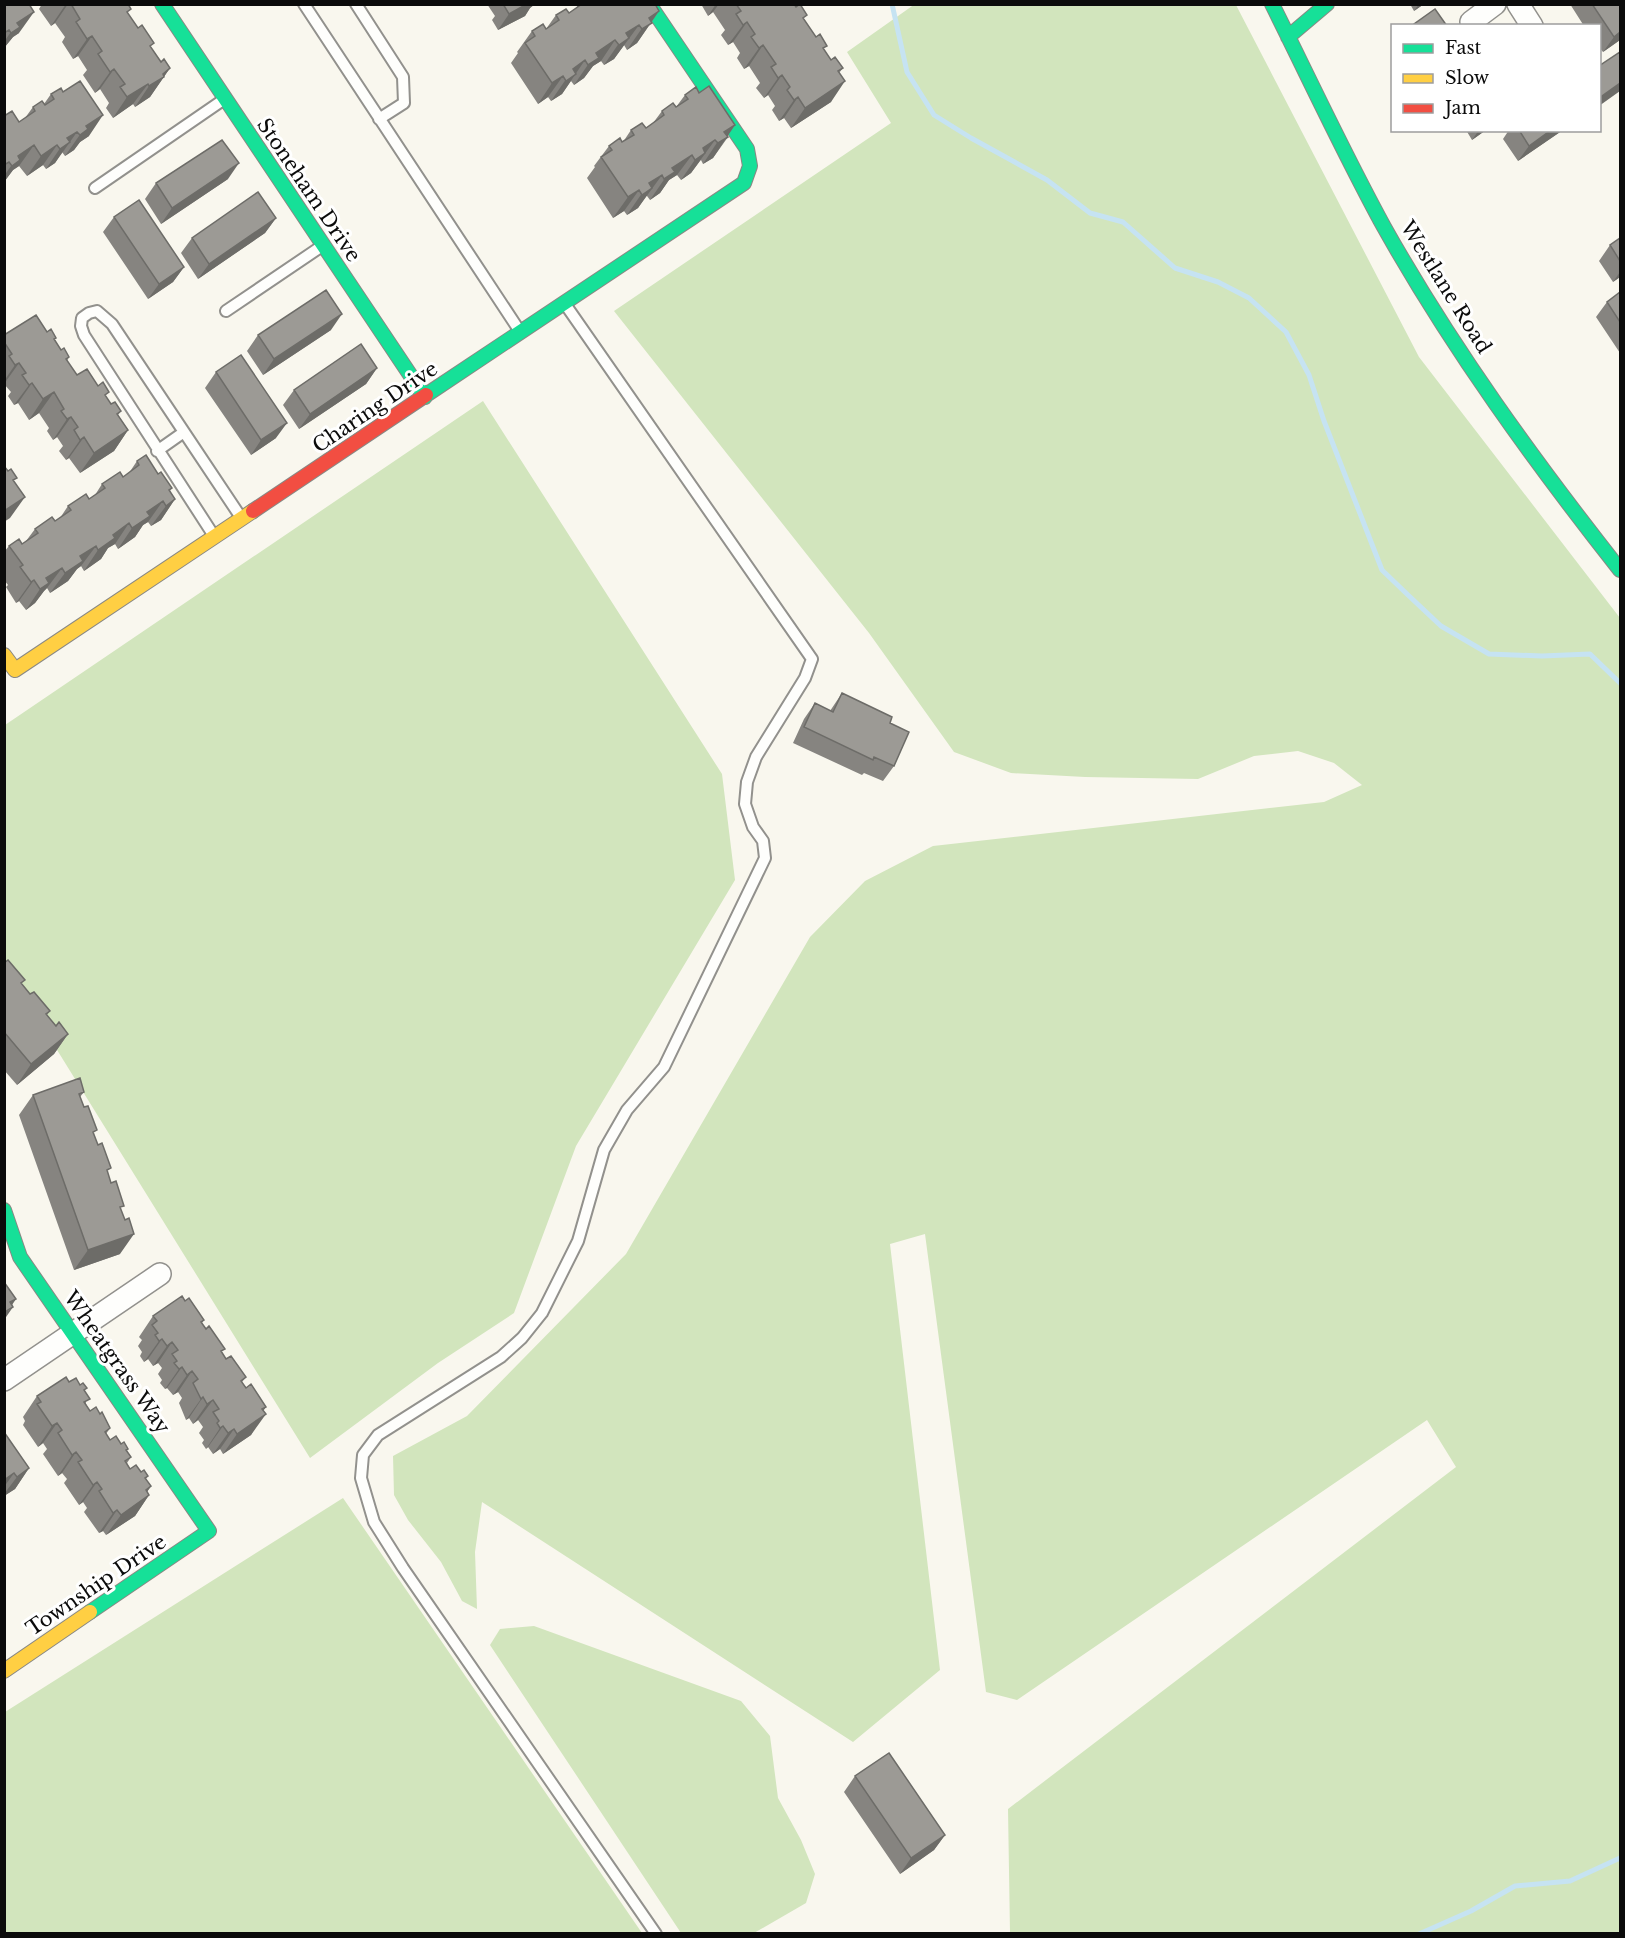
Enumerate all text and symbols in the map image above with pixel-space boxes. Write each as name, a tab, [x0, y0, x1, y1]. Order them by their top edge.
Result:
legend	[1391, 24, 1601, 132]
text: Fast	[1445, 37, 1482, 59]
text: Slow	[1445, 67, 1490, 89]
text: Jam	[1443, 97, 1481, 119]
street label: Stoneham Drive	[252, 114, 366, 266]
street label: Westlane Road	[1395, 215, 1496, 358]
street label: Charing Drive	[308, 356, 442, 458]
street label: Wheatgrass Way	[58, 1285, 175, 1438]
street label: Township Drive	[22, 1529, 170, 1641]

